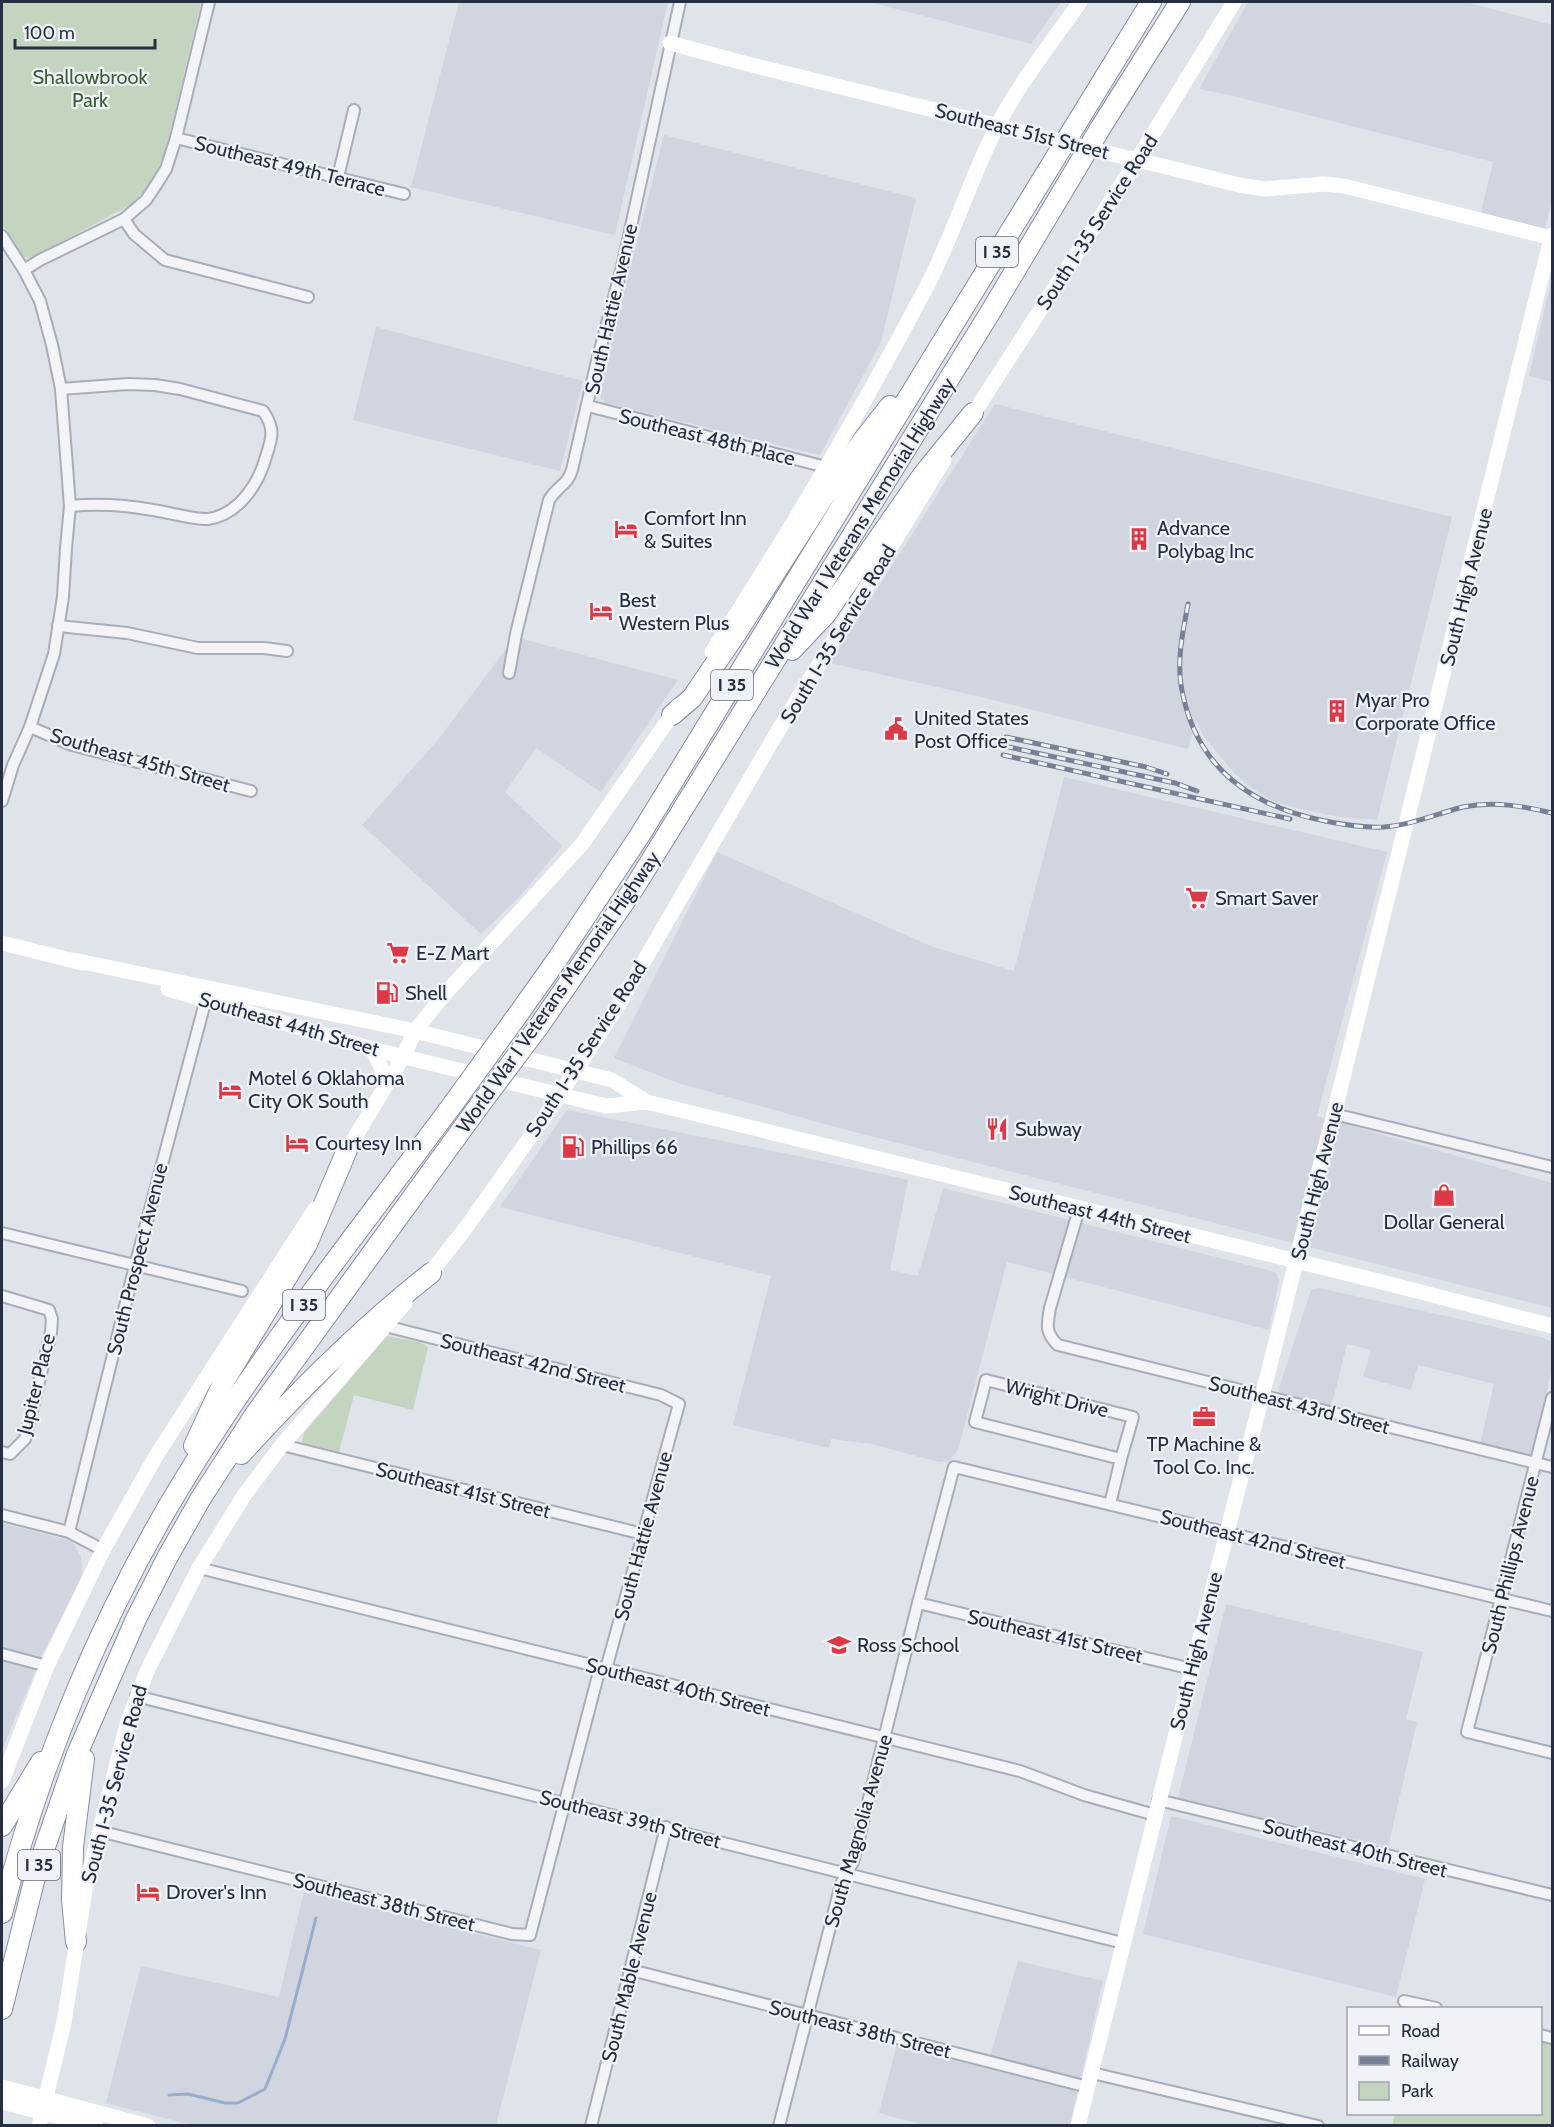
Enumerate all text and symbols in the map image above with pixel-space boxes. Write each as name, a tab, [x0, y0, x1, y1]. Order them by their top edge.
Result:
scale bar	[15, 12, 154, 50]
text: 100 m	[24, 22, 75, 44]
park label: Shallowbrook Park	[33, 65, 147, 112]
street label: Southeast 51st Street	[933, 98, 1112, 164]
street label: South I-35 Service Road	[1031, 130, 1163, 314]
street label: Southeast 49th Terrace	[192, 131, 388, 201]
street label: South Hattie Avenue	[580, 221, 642, 397]
road number: I 35	[976, 237, 1018, 267]
street label: World War I Veterans Memorial Highway	[760, 373, 960, 673]
street label: Southeast 48th Place	[616, 403, 798, 471]
street label: South High Avenue	[1435, 505, 1497, 669]
place label: Comfort Inn & Suites	[644, 506, 747, 553]
hotel icon: Comfort Inn & Suites	[613, 516, 639, 542]
place label: Advance Polybag Inc	[1157, 516, 1254, 563]
building icon: Advance Polybag Inc	[1126, 526, 1152, 552]
street label: South I-35 Service Road	[775, 540, 901, 728]
place label: Best Western Plus	[619, 588, 729, 635]
hotel icon: Best Western Plus	[588, 598, 614, 624]
road number: I 35	[711, 670, 753, 700]
place label: Myar Pro Corporate Office	[1355, 688, 1495, 735]
building icon: Myar Pro Corporate Office	[1324, 698, 1350, 724]
place label: United States Post Office	[914, 706, 1029, 753]
public building icon: United States Post Office	[883, 716, 909, 742]
street label: Southeast 45th Street	[47, 723, 233, 797]
street label: World War I Veterans Memorial Highway	[451, 847, 665, 1137]
supermarket icon: Smart Saver	[1184, 885, 1210, 911]
place label: Smart Saver	[1215, 886, 1319, 910]
supermarket icon: E-Z Mart	[385, 940, 411, 966]
place label: E-Z Mart	[416, 941, 489, 965]
street label: South I-35 Service Road	[520, 957, 652, 1141]
fuel station icon: Shell	[374, 980, 400, 1006]
place label: Shell	[405, 981, 447, 1005]
street label: Southeast 44th Street	[196, 987, 382, 1061]
place label: Motel 6 Oklahoma City OK South	[248, 1066, 405, 1113]
hotel icon: Motel 6 Oklahoma City OK South	[217, 1077, 243, 1103]
street label: South High Avenue	[1286, 1099, 1348, 1263]
restaurant icon: Subway	[984, 1116, 1010, 1142]
place label: Subway	[1015, 1117, 1082, 1141]
hotel icon: Courtesy Inn	[284, 1130, 310, 1156]
place label: Courtesy Inn	[315, 1131, 422, 1155]
fuel station icon: Phillips 66	[560, 1134, 586, 1160]
place label: Phillips 66	[591, 1135, 678, 1159]
street label: South Prospect Avenue	[102, 1161, 172, 1357]
street label: Southeast 44th Street	[1007, 1180, 1194, 1248]
shop icon: Dollar General	[1431, 1182, 1457, 1208]
place label: Dollar General	[1384, 1210, 1505, 1234]
road number: I 35	[283, 1290, 325, 1320]
street label: Southeast 42nd Street	[438, 1328, 628, 1398]
street label: Jupiter Place	[12, 1331, 60, 1438]
street label: Southeast 43rd Street	[1206, 1371, 1392, 1439]
street label: Wright Drive	[1003, 1374, 1111, 1422]
office icon: TP Machine & Tool Co. Inc.	[1191, 1404, 1217, 1430]
place label: TP Machine & Tool Co. Inc.	[1147, 1432, 1261, 1479]
street label: South Hattie Avenue	[609, 1449, 677, 1623]
street label: Southeast 41st Street	[373, 1457, 553, 1523]
street label: South Phillips Avenue	[1476, 1473, 1544, 1657]
street label: Southeast 42nd Street	[1158, 1504, 1348, 1574]
street label: South High Avenue	[1165, 1569, 1227, 1733]
street label: Southeast 41st Street	[965, 1604, 1145, 1668]
school or university icon: Ross School	[826, 1632, 852, 1658]
place label: Ross School	[857, 1633, 959, 1657]
street label: Southeast 40th Street	[583, 1652, 773, 1722]
street label: South I-35 Service Road	[76, 1682, 152, 1886]
street label: South Magnolia Avenue	[819, 1732, 897, 1930]
street label: Southeast 39th Street	[537, 1785, 723, 1853]
street label: Southeast 40th Street	[1260, 1813, 1450, 1883]
road number: I 35	[18, 1850, 60, 1880]
street label: Southeast 38th Street	[291, 1868, 478, 1936]
hotel icon: Drover's Inn	[135, 1879, 161, 1905]
place label: Drover's Inn	[166, 1880, 267, 1904]
street label: South Mable Avenue	[596, 1889, 662, 2065]
street label: Southeast 38th Street	[767, 1995, 954, 2063]
legend	[1347, 2007, 1542, 2115]
text: Road	[1401, 2020, 1440, 2042]
text: Railway	[1401, 2050, 1459, 2072]
text: Park	[1401, 2080, 1434, 2102]

